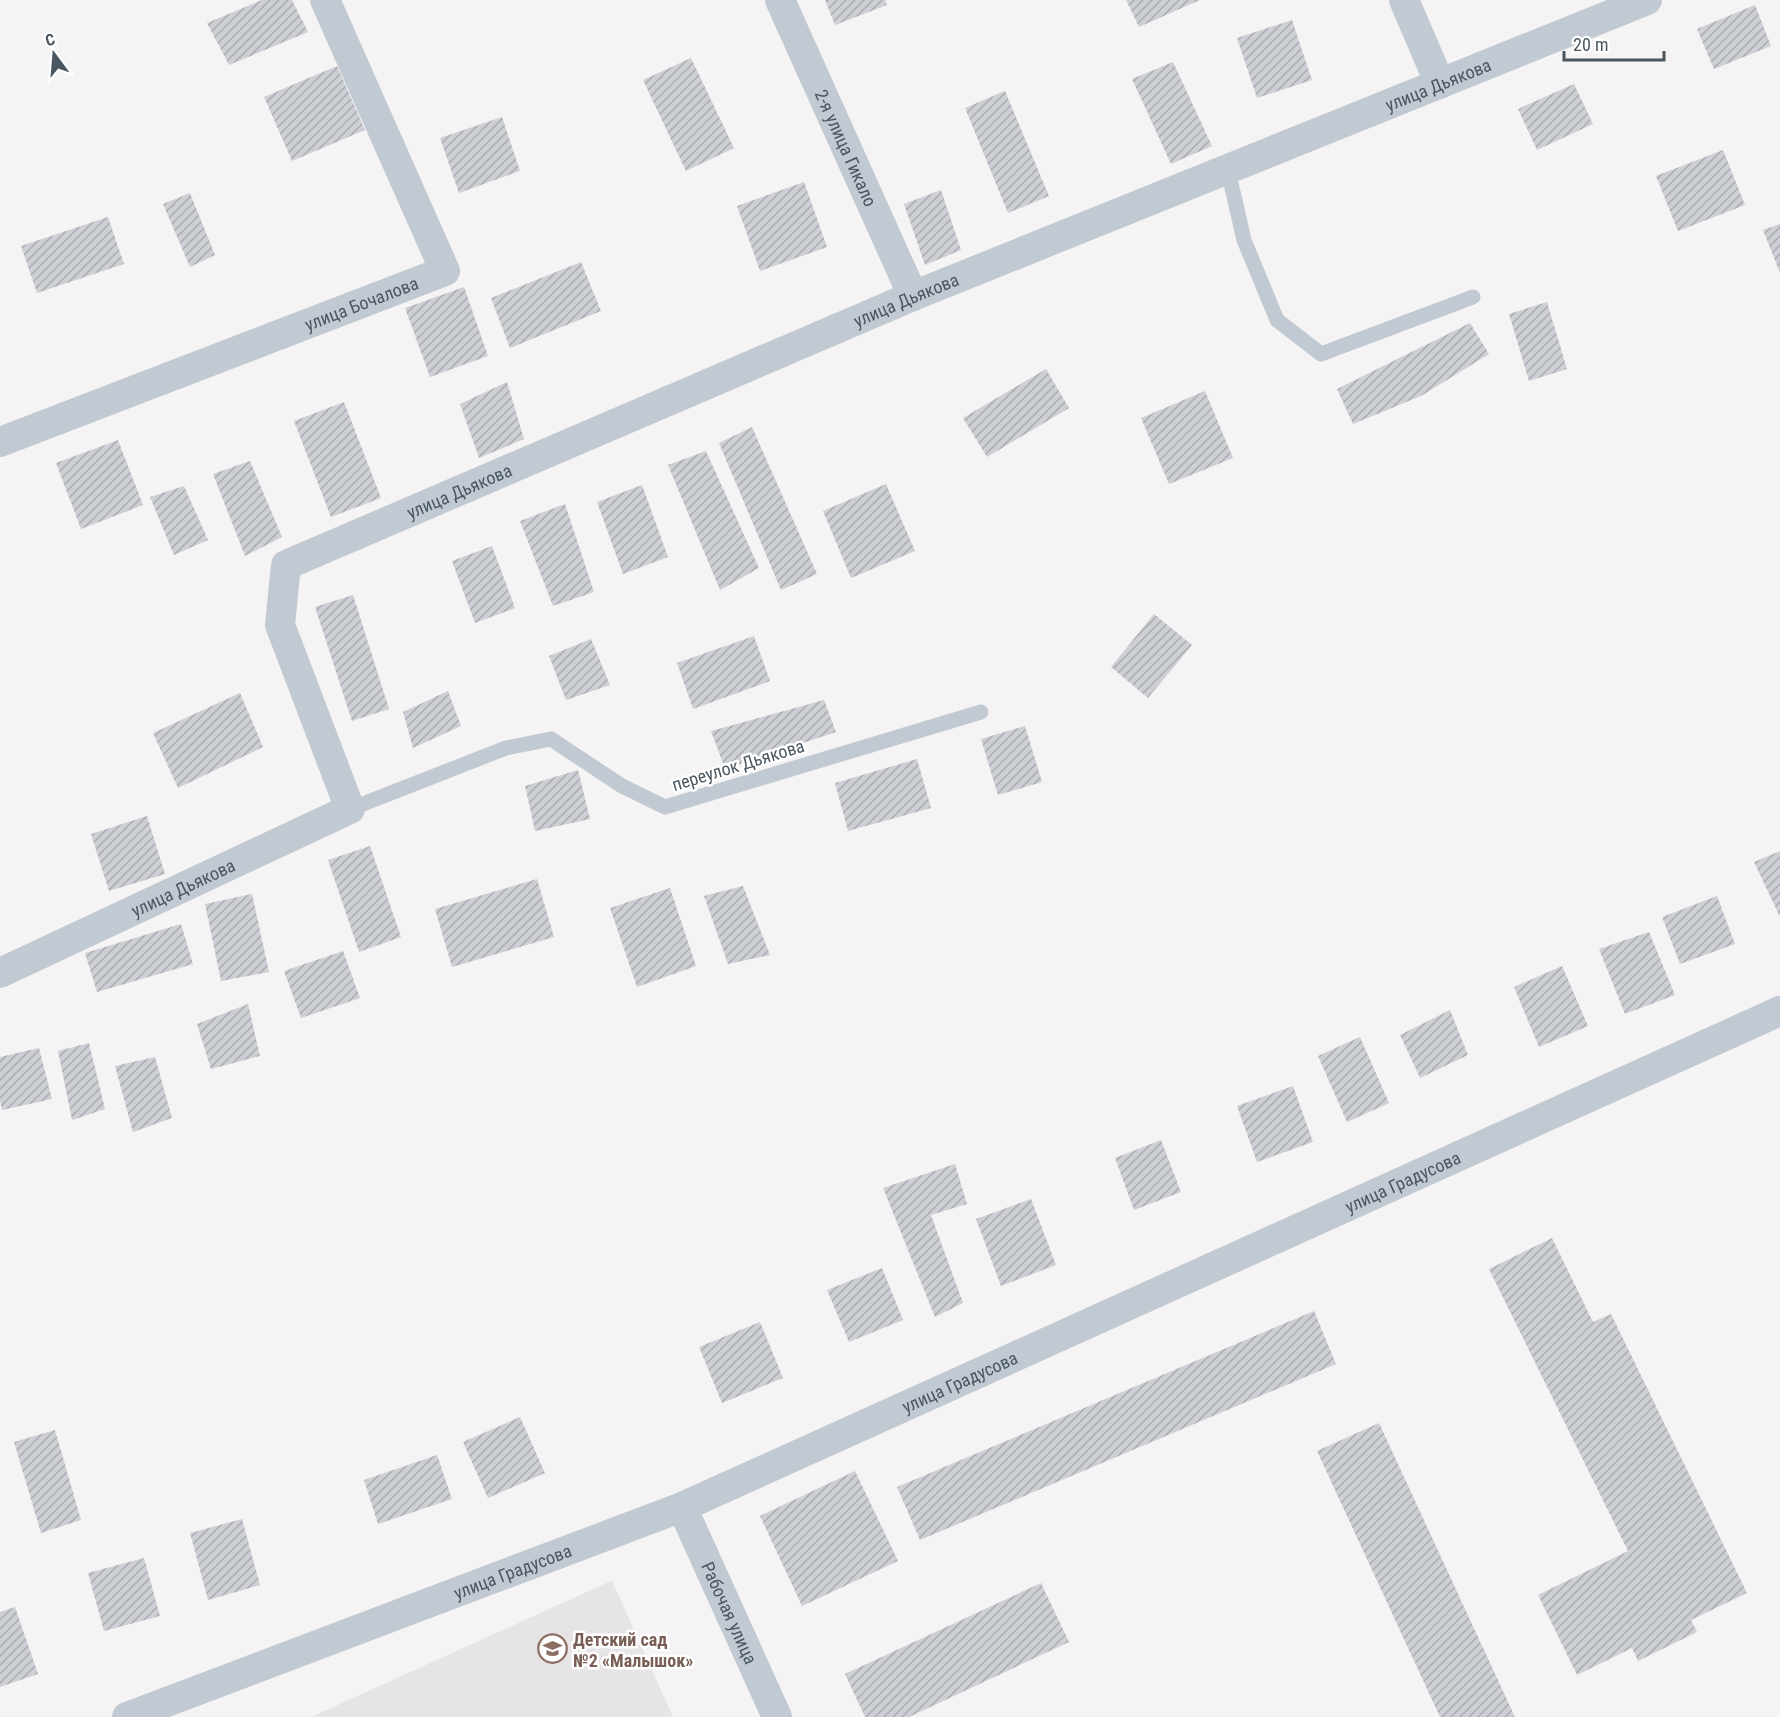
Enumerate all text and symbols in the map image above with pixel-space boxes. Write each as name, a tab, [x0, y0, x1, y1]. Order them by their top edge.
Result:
north arrow	[24, 24, 84, 84]
scale bar	[1564, 24, 1664, 62]
text: С	[43, 30, 57, 50]
text: 20 m	[1573, 34, 1608, 55]
street label: улица Дьякова	[1382, 54, 1494, 115]
street label: 2-я улица Гикало	[811, 86, 882, 209]
street label: улица Дьякова	[850, 268, 962, 331]
street label: улица Бочалова	[302, 272, 421, 334]
street label: улица Дьякова	[403, 459, 515, 523]
street label: переулок Дьякова	[669, 735, 807, 795]
street label: улица Дьякова	[128, 854, 238, 921]
street label: улица Градусова	[1342, 1146, 1463, 1217]
street label: улица Градусова	[899, 1346, 1021, 1417]
street label: улица Градусова	[450, 1539, 574, 1603]
street label: Рабочая улица	[698, 1558, 762, 1667]
place label: Детский сад №2 «Малышок»	[573, 1629, 693, 1671]
school or university icon: Детский сад №2 «Малышок»	[536, 1633, 568, 1665]

